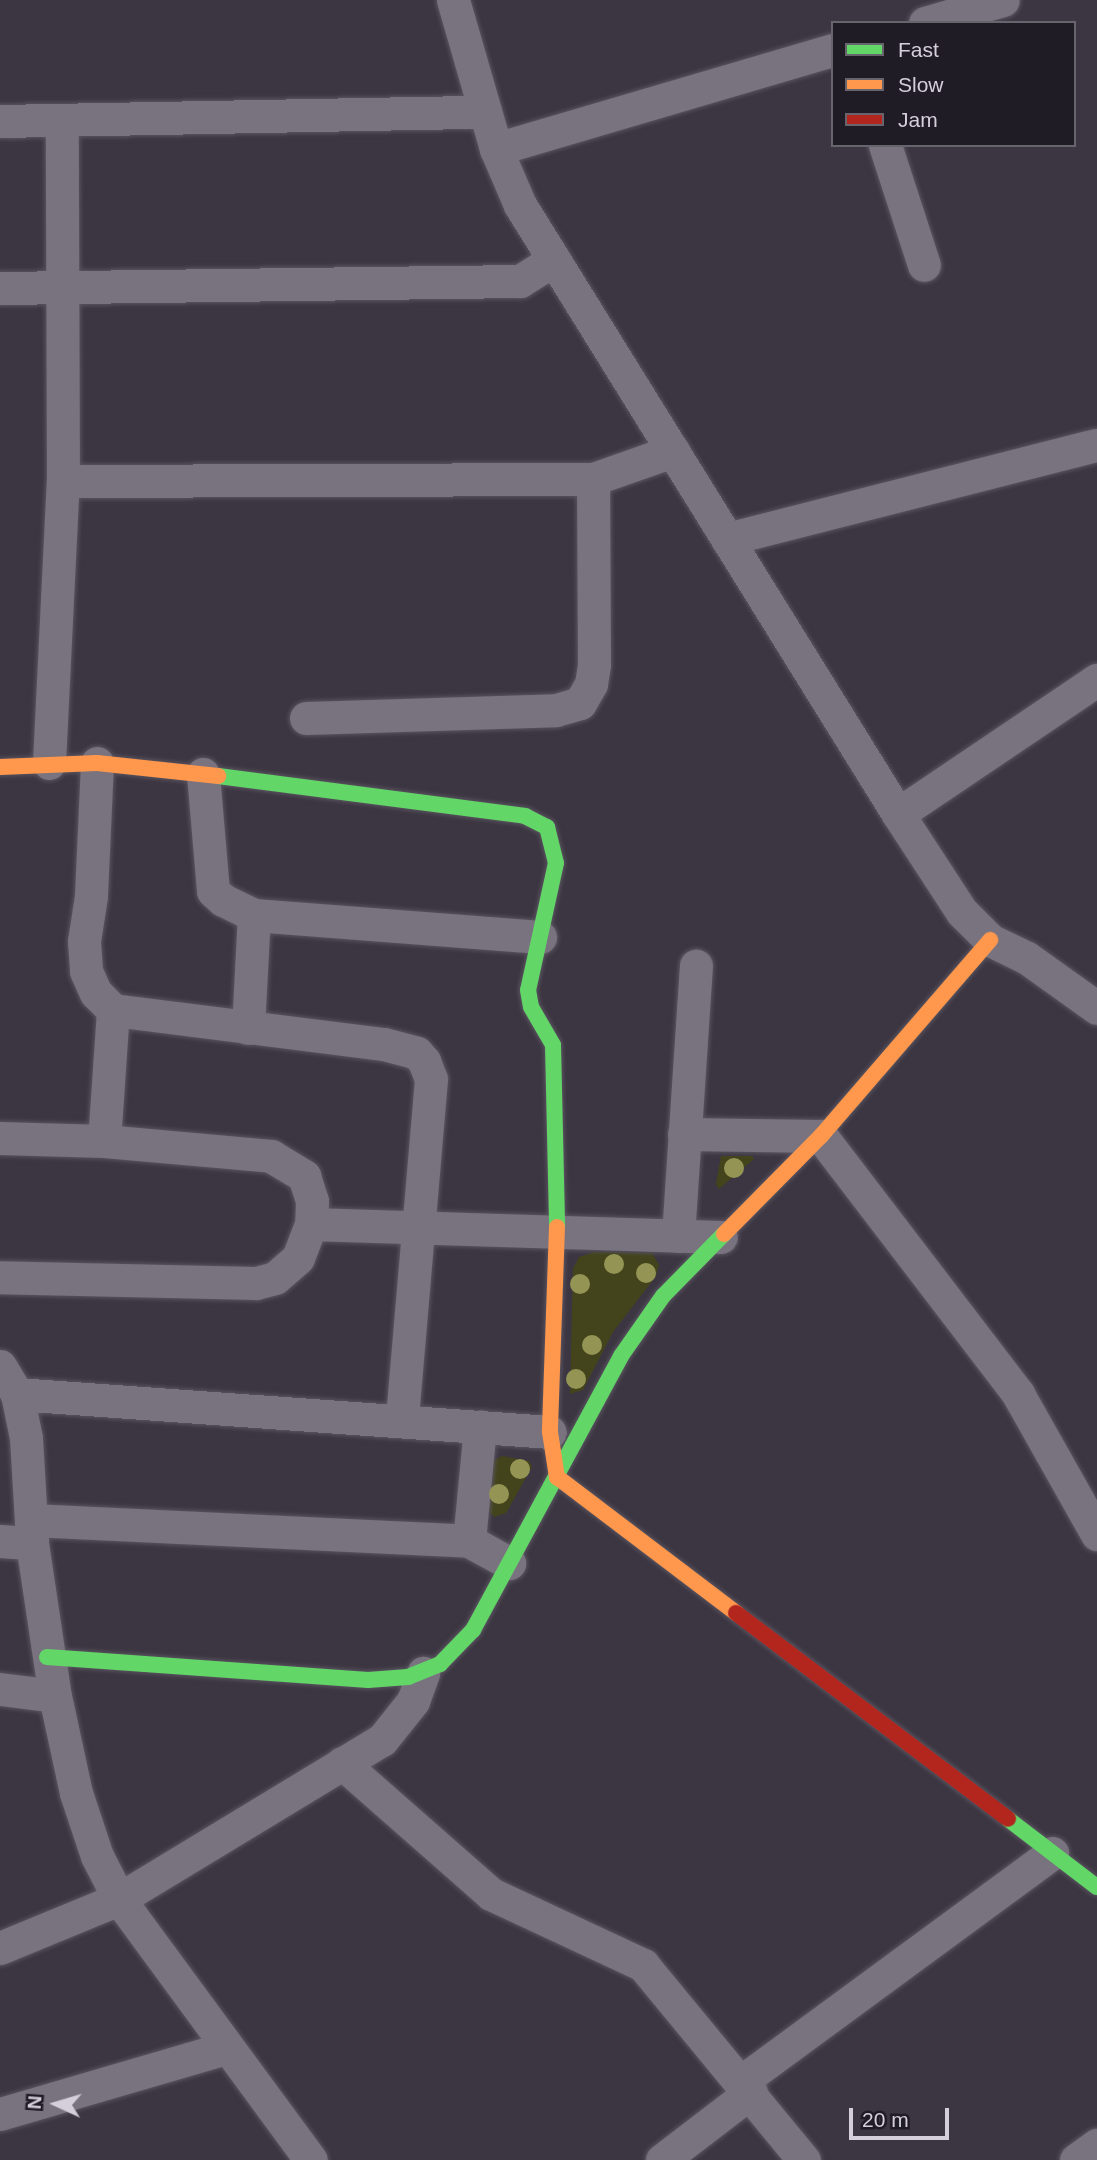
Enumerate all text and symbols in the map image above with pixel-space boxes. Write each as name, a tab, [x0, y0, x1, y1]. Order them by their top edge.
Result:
legend	[831, 21, 1076, 147]
text: Fast	[898, 38, 939, 61]
text: Slow	[898, 73, 944, 96]
text: Jam	[898, 108, 938, 131]
north arrow	[21, 2069, 91, 2139]
scale bar	[852, 2094, 952, 2138]
text: N	[24, 2095, 46, 2110]
text: 20 m	[862, 2108, 909, 2131]

